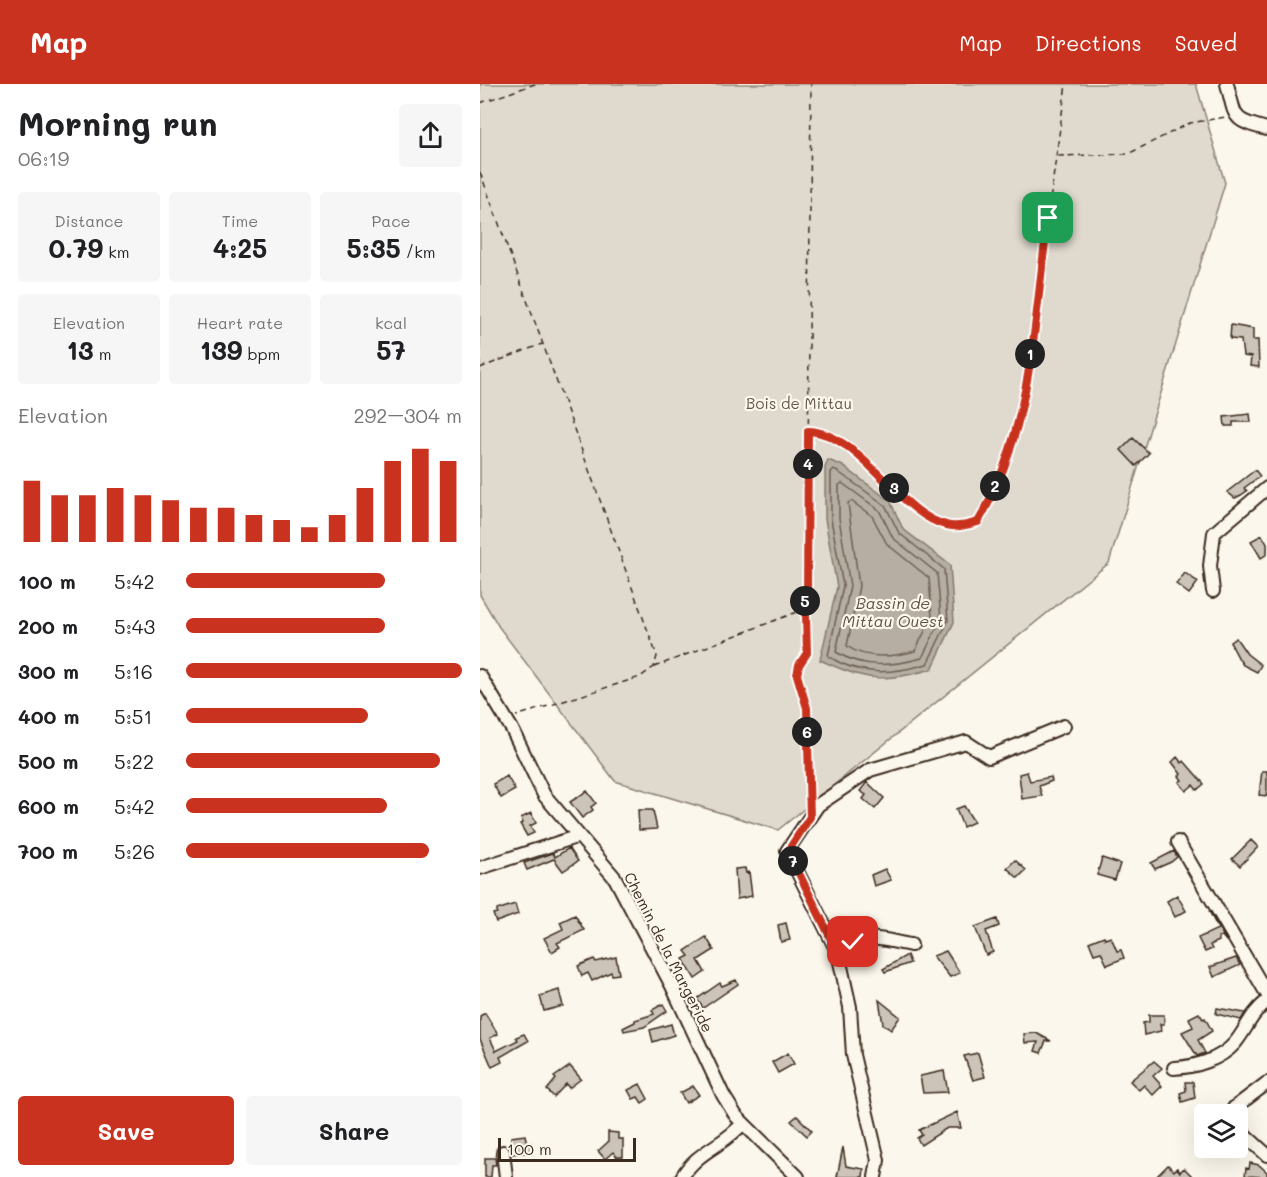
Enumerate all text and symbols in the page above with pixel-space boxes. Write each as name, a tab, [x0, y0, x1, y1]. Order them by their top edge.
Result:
text: Map	[30, 24, 87, 60]
text: Map	[959, 29, 1002, 56]
text: Directions	[1035, 29, 1142, 56]
text: Saved	[1175, 29, 1237, 56]
text: Morning run	[18, 101, 218, 144]
button: share	[399, 104, 462, 167]
text: 06:19	[18, 145, 69, 171]
pin	[1022, 192, 1073, 243]
icon: arrive	[1031, 201, 1064, 234]
text: Distance	[55, 210, 123, 231]
text: Time	[222, 210, 258, 231]
text: Pace	[371, 210, 411, 231]
text: 0.79	[48, 231, 103, 265]
text: 4:25	[213, 231, 267, 265]
text: 5:35	[347, 231, 401, 265]
text: km	[103, 241, 130, 262]
text: /km	[401, 241, 436, 262]
text: Elevation	[53, 312, 125, 333]
text: Heart rate	[197, 312, 283, 333]
text: kcal	[375, 312, 407, 333]
text: 13	[67, 333, 94, 367]
text: 139	[200, 333, 242, 367]
text: 57	[376, 333, 406, 367]
pin: 1	[1015, 339, 1045, 369]
text: m	[94, 343, 112, 364]
text: bpm	[242, 343, 280, 364]
text: 1	[1026, 343, 1034, 364]
park label: Bois de Mittau	[746, 393, 852, 413]
text: Elevation	[18, 402, 108, 428]
text: 292–304 m	[353, 402, 462, 428]
pin: 4	[793, 449, 823, 479]
text: 4	[803, 453, 813, 474]
pin: 2	[980, 471, 1010, 501]
pin: 3	[879, 473, 909, 503]
text: 2	[991, 475, 999, 496]
text: 3	[889, 477, 899, 498]
text: 100 m	[18, 568, 76, 594]
text: 5:42	[114, 568, 155, 594]
pin: 5	[790, 586, 820, 616]
text: 5	[800, 590, 810, 611]
water label: Bassin de Mittau Ouest	[842, 592, 944, 631]
text: 200 m	[18, 613, 78, 639]
text: 5:43	[114, 613, 155, 639]
text: 300 m	[18, 658, 79, 684]
text: 5:16	[114, 658, 153, 684]
text: 400 m	[18, 703, 79, 729]
text: 5:51	[114, 703, 152, 729]
pin: 6	[792, 717, 822, 747]
text: 6	[802, 721, 812, 742]
text: 500 m	[18, 748, 78, 774]
text: 5:22	[114, 748, 154, 774]
text: 600 m	[18, 793, 79, 819]
text: 5:42	[114, 793, 155, 819]
text: 700 m	[18, 838, 78, 864]
text: 5:26	[114, 838, 155, 864]
pin: 7	[778, 846, 808, 876]
text: 7	[789, 850, 797, 871]
street label: Chemin de la Margeride	[620, 868, 718, 1036]
pin	[827, 916, 878, 967]
icon: check	[836, 925, 869, 958]
button: Save	[18, 1096, 234, 1165]
button: Share	[246, 1096, 462, 1165]
map controls	[1194, 1104, 1248, 1158]
button: layers	[1194, 1104, 1248, 1158]
scale bar	[498, 1135, 636, 1162]
text: 100 m	[507, 1138, 552, 1159]

